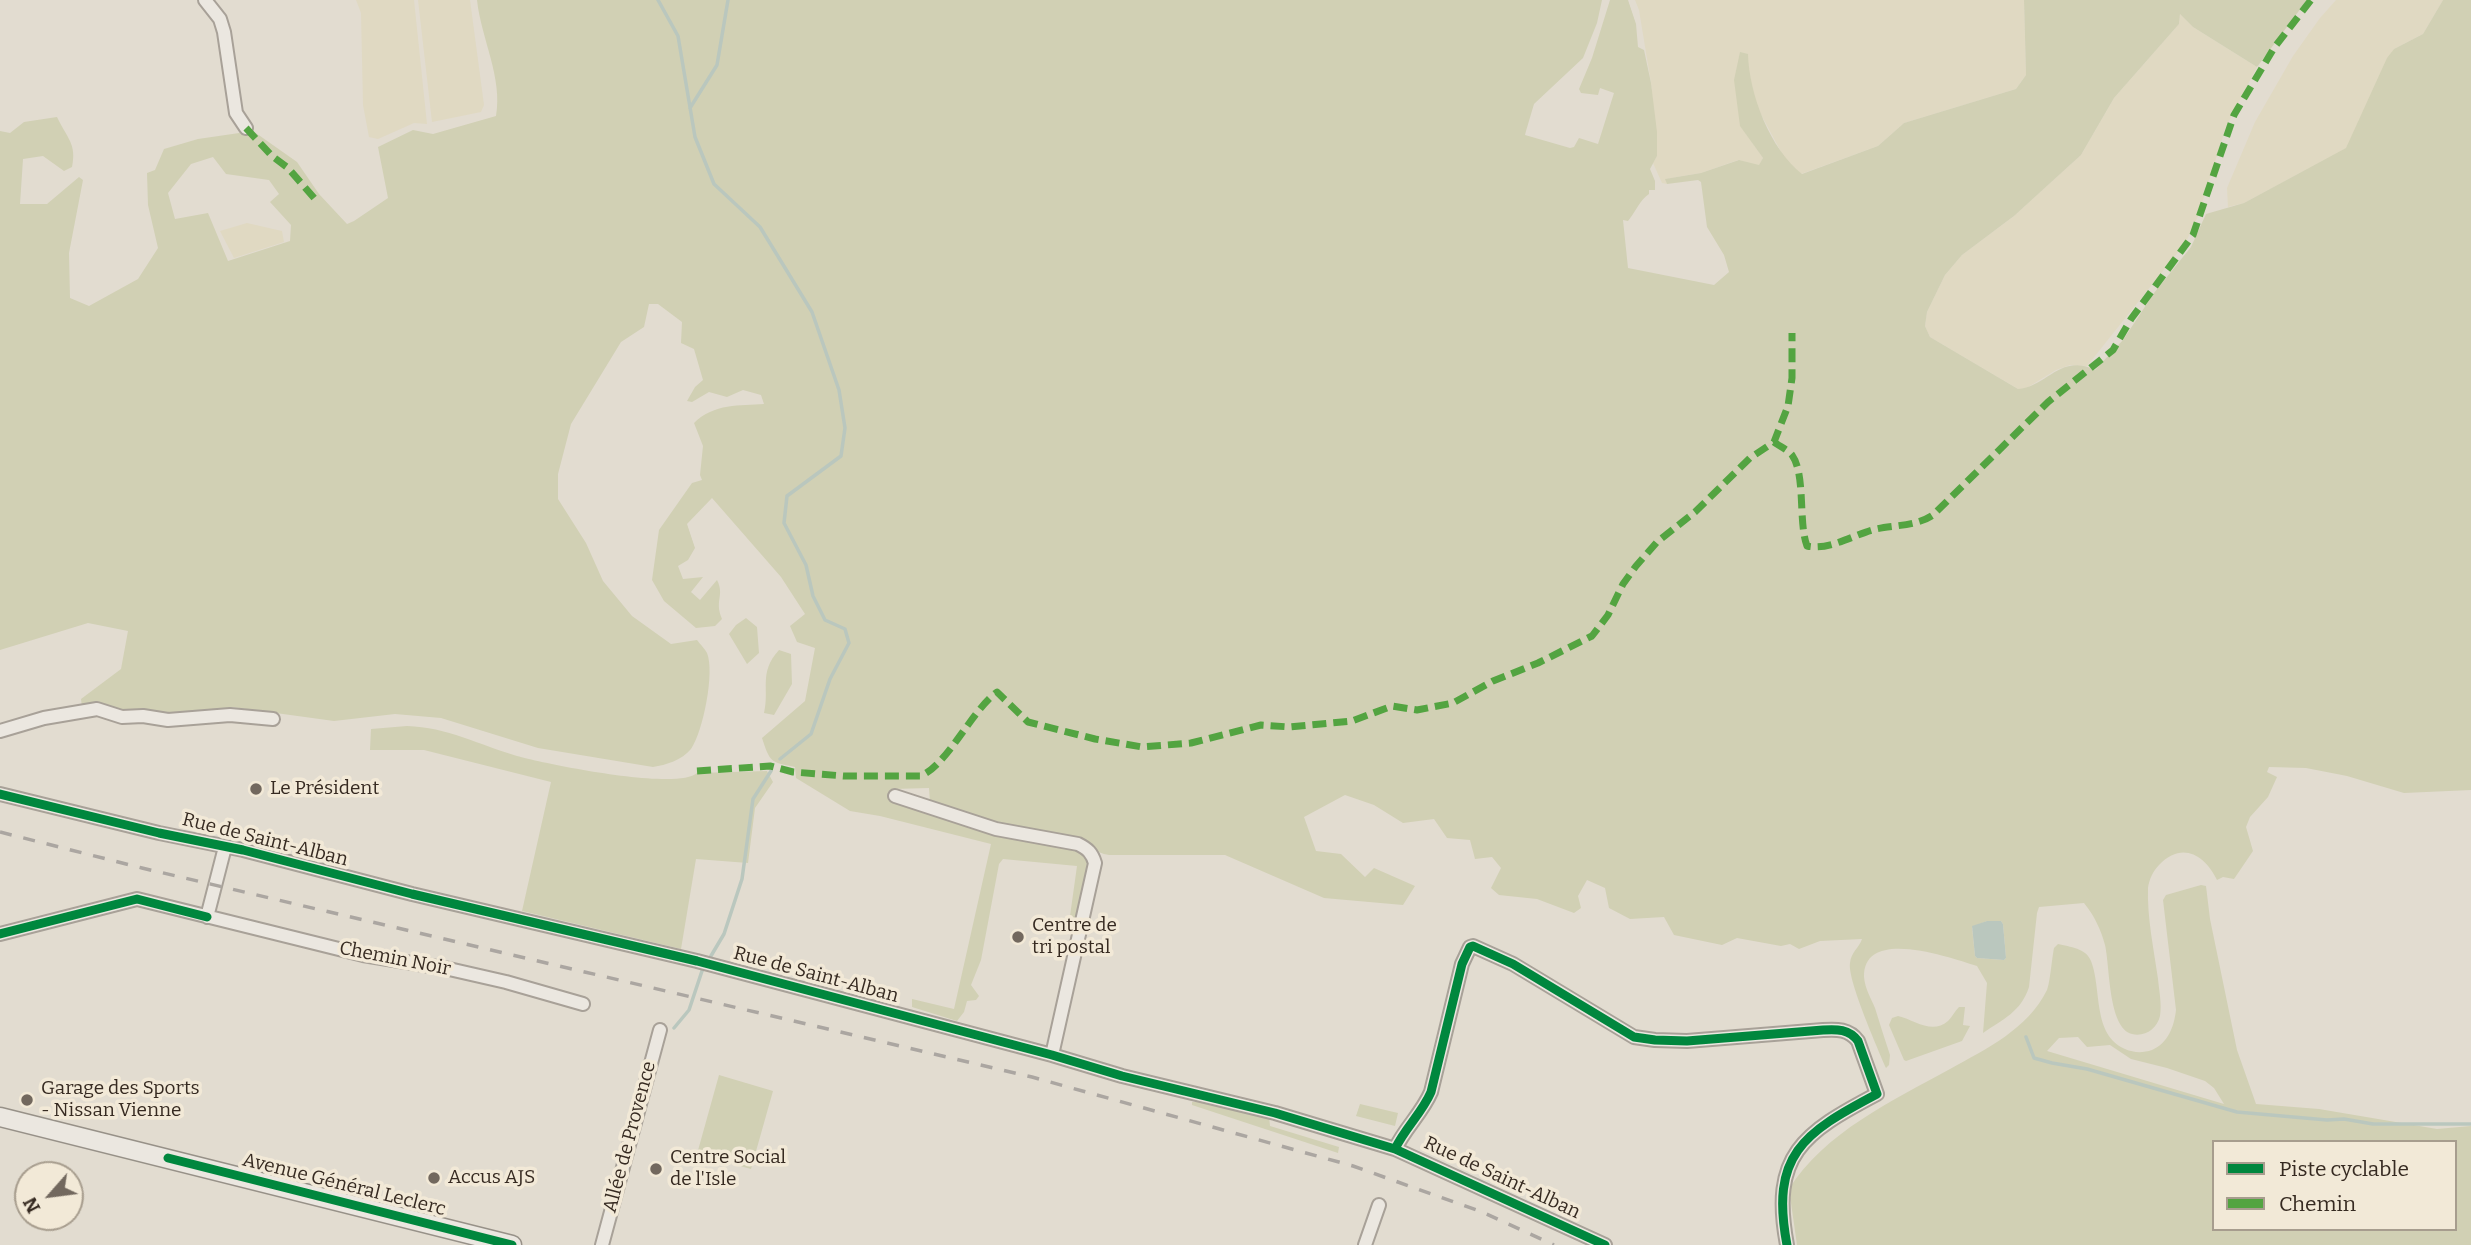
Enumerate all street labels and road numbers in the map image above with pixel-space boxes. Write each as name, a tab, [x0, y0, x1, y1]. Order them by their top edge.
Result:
street label: Rue de Saint-Alban	[180, 808, 350, 872]
street label: Chemin Noir	[337, 937, 453, 981]
street label: Rue de Saint-Alban	[731, 942, 901, 1008]
street label: Allée de Provence	[599, 1059, 661, 1215]
street label: Rue de Saint-Alban	[1420, 1132, 1584, 1224]
street label: Avenue Général Leclerc	[240, 1149, 448, 1221]

